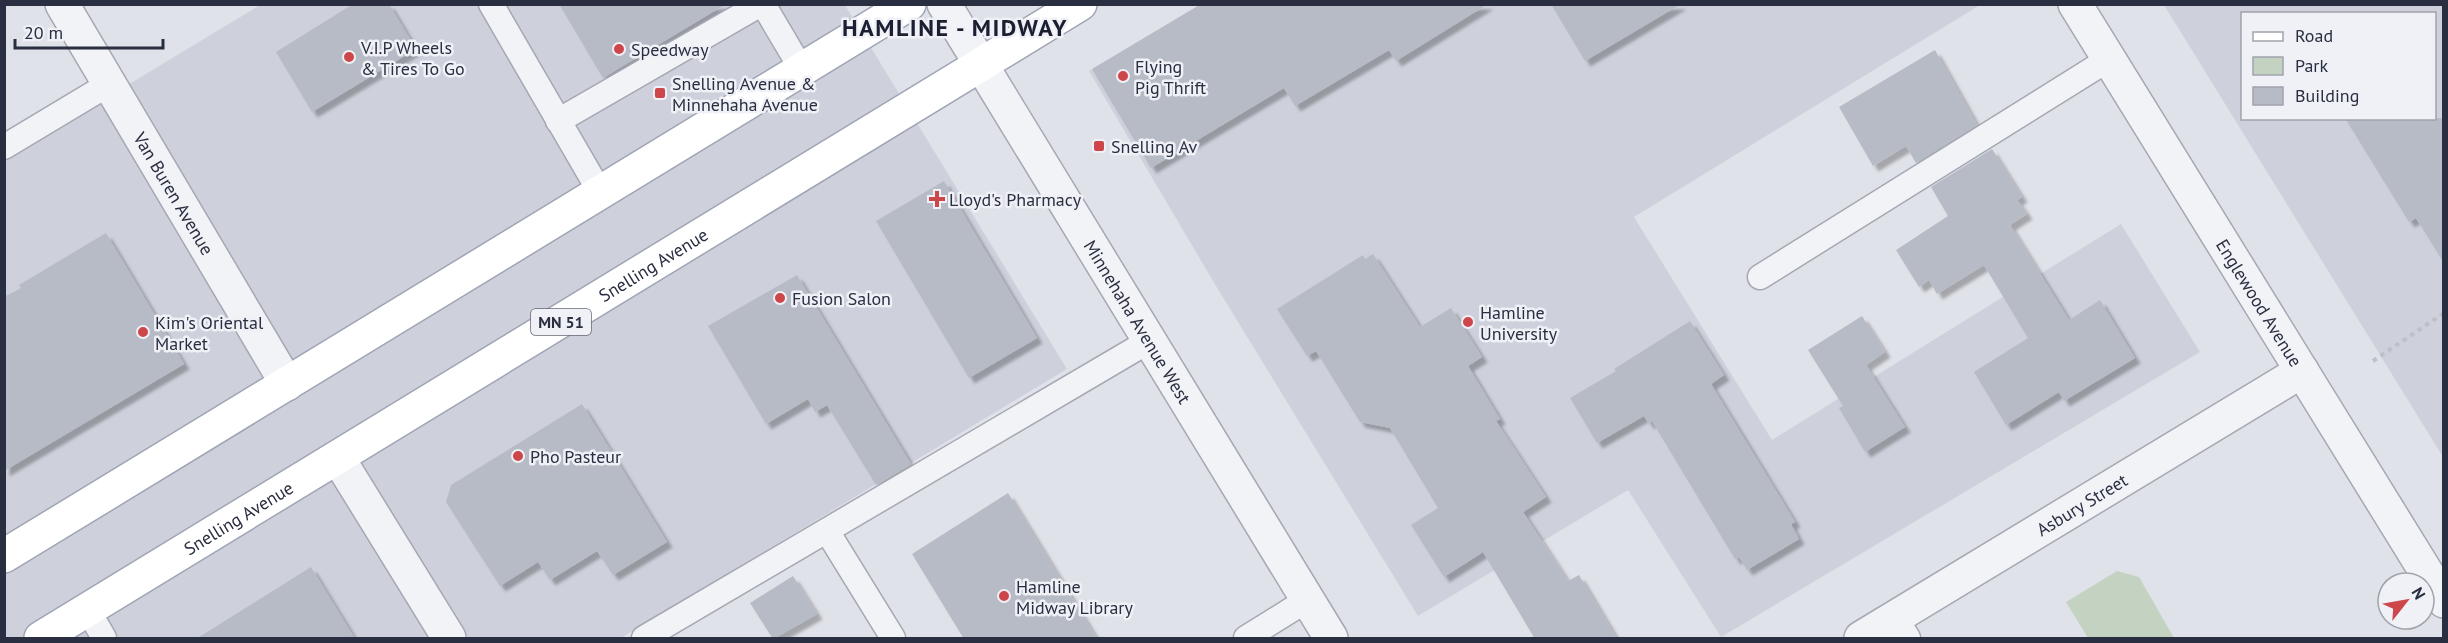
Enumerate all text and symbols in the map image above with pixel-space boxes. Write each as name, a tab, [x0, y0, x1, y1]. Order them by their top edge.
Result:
scale bar	[15, 12, 164, 50]
district label: HAMLINE - MIDWAY	[842, 12, 1068, 43]
legend	[2241, 12, 2436, 120]
text: 20 m	[24, 21, 63, 44]
text: Road	[2295, 24, 2333, 47]
place label: V.I.P Wheels & Tires To Go	[360, 36, 465, 80]
place label: Speedway	[631, 38, 709, 61]
marker: Speedway	[612, 42, 626, 56]
marker: V.I.P Wheels & Tires To Go	[342, 50, 356, 64]
text: Park	[2295, 54, 2328, 77]
place label: Flying Pig Thrift	[1135, 55, 1206, 99]
marker: Flying Pig Thrift	[1116, 69, 1130, 83]
place label: Snelling Avenue & Minnehaha Avenue	[672, 72, 818, 116]
text: Building	[2295, 84, 2359, 107]
marker: Snelling Avenue & Minnehaha Avenue	[653, 86, 667, 100]
street label: Van Buren Avenue	[128, 127, 219, 259]
place label: Snelling Av	[1111, 135, 1198, 158]
marker: Snelling Av	[1092, 139, 1106, 153]
place label: Lloyd's Pharmacy	[949, 188, 1082, 211]
marker: Lloyd's Pharmacy	[930, 192, 944, 206]
street label: Snelling Avenue	[594, 222, 712, 307]
street label: Englewood Avenue	[2211, 234, 2308, 371]
street label: Minnehaha Avenue West	[1079, 236, 1196, 408]
place label: Fusion Salon	[792, 287, 891, 310]
marker: Fusion Salon	[773, 291, 787, 305]
place label: Hamline University	[1480, 301, 1558, 345]
road number: MN 51	[531, 309, 591, 335]
place label: Kim's Oriental Market	[155, 311, 264, 355]
marker: Hamline University	[1461, 315, 1475, 329]
marker: Kim's Oriental Market	[136, 325, 150, 339]
place label: Pho Pasteur	[530, 445, 621, 468]
marker: Pho Pasteur	[511, 449, 525, 463]
street label: Asbury Street	[2032, 468, 2131, 541]
street label: Snelling Avenue	[179, 476, 297, 560]
north arrow	[2376, 571, 2436, 631]
place label: Hamline Midway Library	[1016, 575, 1133, 619]
text: N	[2408, 584, 2430, 603]
marker: Hamline Midway Library	[997, 589, 1011, 603]

